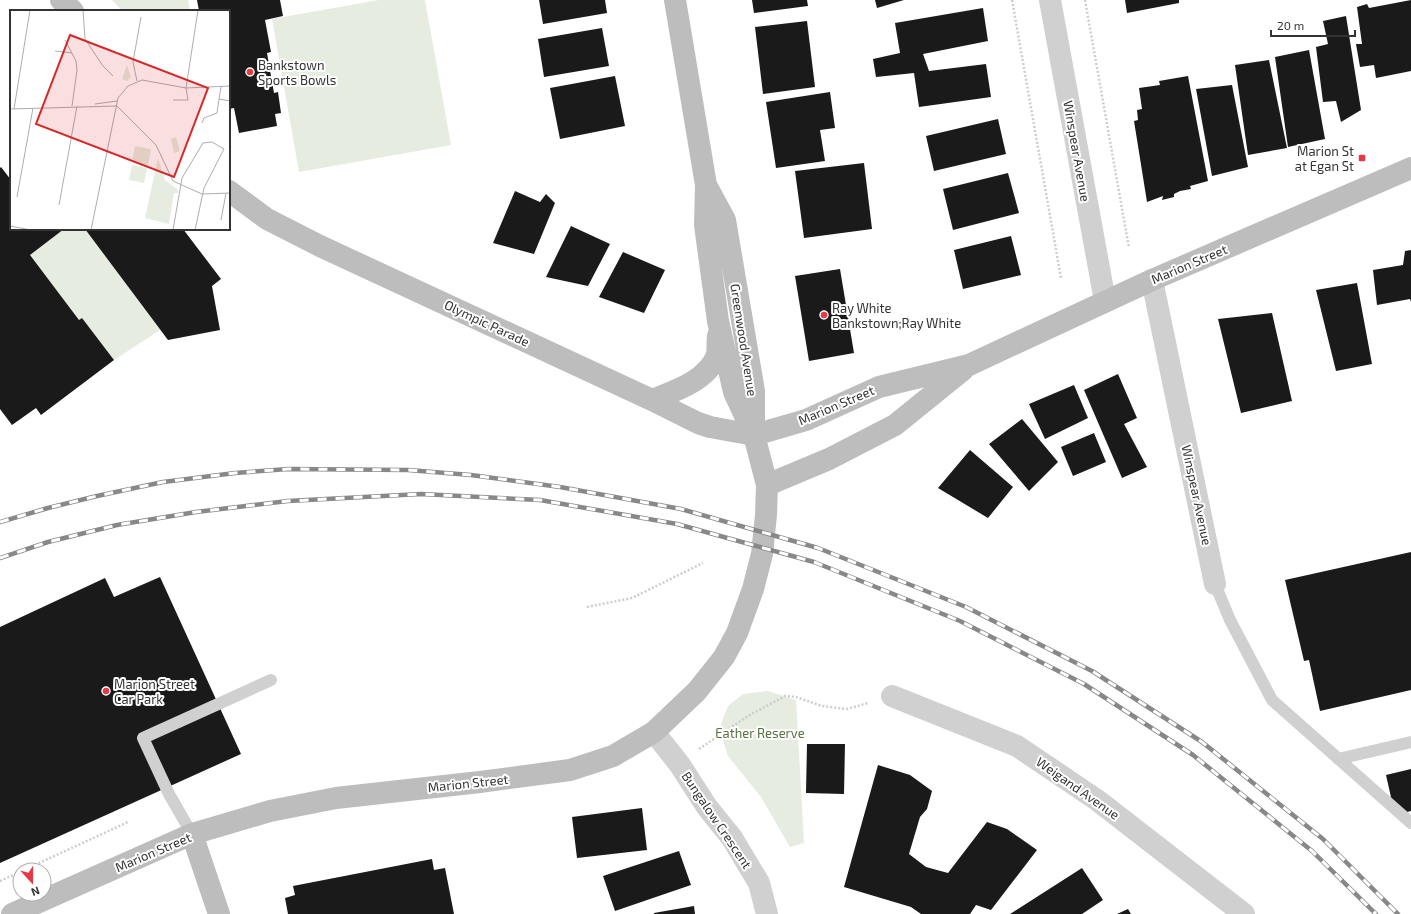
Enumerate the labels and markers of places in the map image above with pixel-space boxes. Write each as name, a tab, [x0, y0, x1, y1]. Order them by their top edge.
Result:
place label: Bankstown Sports Bowls	[258, 57, 336, 88]
marker: Bankstown Sports Bowls	[245, 67, 255, 77]
place label: Marion St at Egan St	[1295, 143, 1354, 174]
marker: Marion St at Egan St	[1357, 153, 1367, 163]
place label: Ray White Bankstown;Ray White	[832, 300, 961, 331]
marker: Ray White Bankstown;Ray White	[819, 310, 829, 320]
place label: Marion Street Car Park	[114, 676, 195, 707]
marker: Marion Street Car Park	[101, 686, 111, 696]

